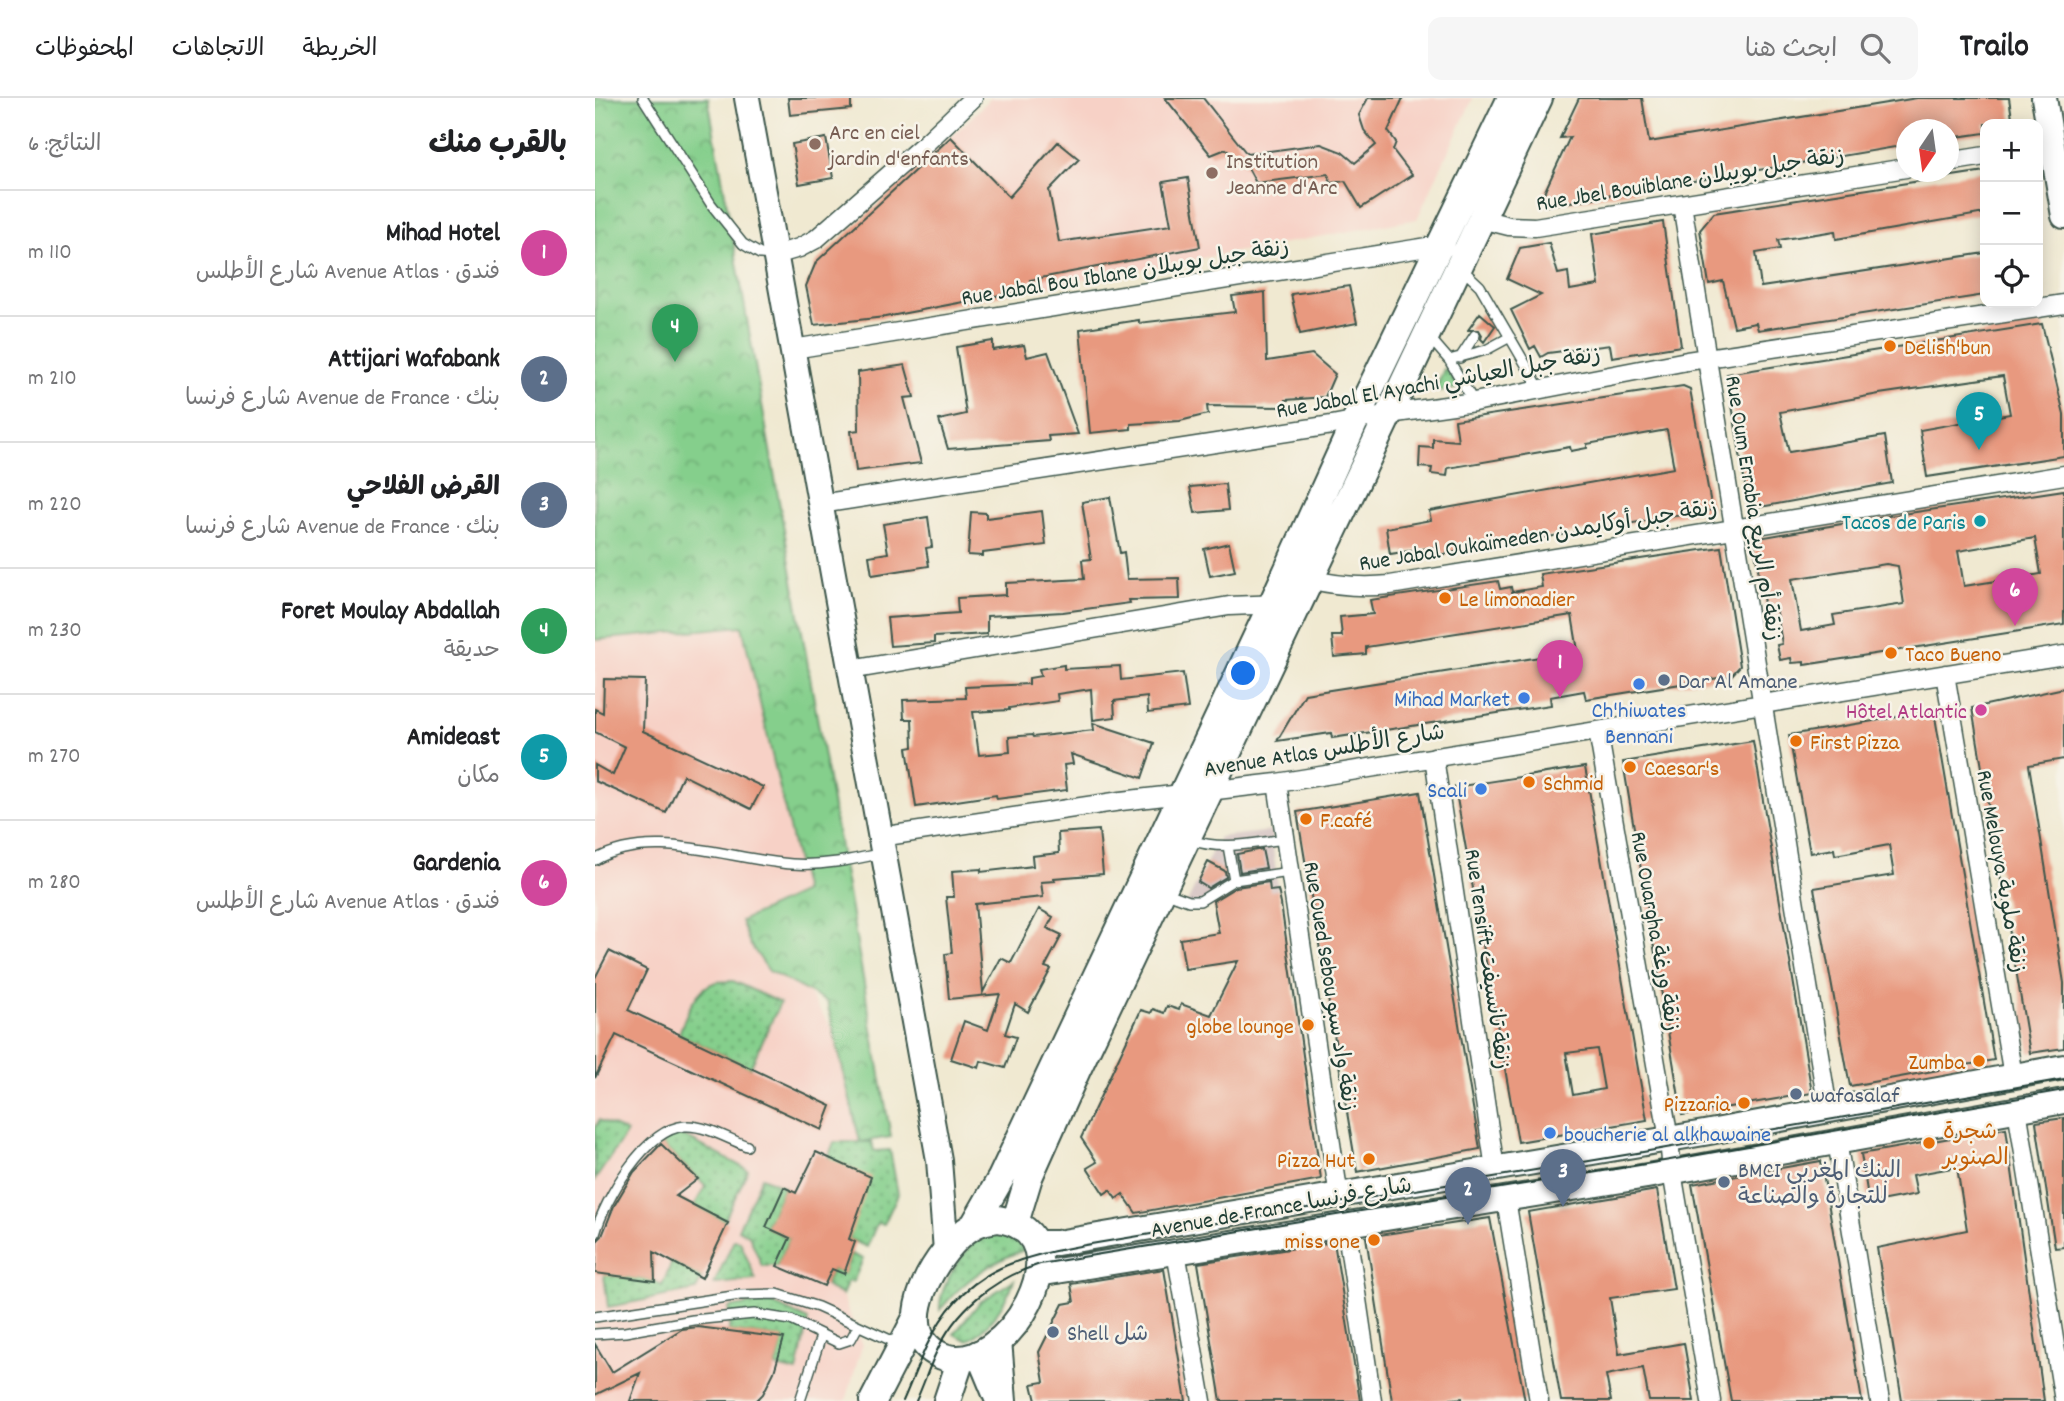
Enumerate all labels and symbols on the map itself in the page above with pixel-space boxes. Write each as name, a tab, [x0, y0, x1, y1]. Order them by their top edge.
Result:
place label: Arc en ciel jardin d'enfants	[827, 118, 969, 177]
north arrow	[1896, 119, 1959, 182]
marker: Arc en ciel jardin d'enfants	[807, 136, 823, 152]
street label: Rue Jbel Bouiblane زنقة جبل بويبلان	[1534, 141, 1847, 222]
place label: Institution Jeanne d'Arc	[1226, 147, 1338, 206]
marker: Institution Jeanne d'Arc	[1204, 165, 1220, 181]
street label: Rue Jabal Bou Iblane زنقة جبل بويبلان	[959, 232, 1292, 317]
pin: 4	[652, 304, 698, 362]
place label: Delish'bun	[1904, 333, 1991, 366]
marker: Delish'bun	[1882, 338, 1898, 354]
street label: Rue Jabal El Ayachi زنقة جبل العياشي	[1274, 340, 1604, 430]
street label: Rue Oum Errabia زنقة أم الربيع	[1714, 373, 1790, 644]
pin: 5	[1956, 392, 2002, 450]
street label: Rue Jabal Oukaïmeden زنقة جبل أوكايمدن	[1357, 492, 1720, 582]
place label: Tacos de Paris	[1842, 508, 1966, 541]
marker: Tacos de Paris	[1972, 513, 1988, 529]
pin: 6	[1992, 568, 2038, 626]
place label: Le limonadier	[1459, 585, 1575, 618]
marker: Le limonadier	[1437, 590, 1453, 606]
pin: 1	[1537, 640, 1583, 698]
place label: Taco Bueno	[1905, 640, 2002, 673]
marker: Taco Bueno	[1883, 645, 1899, 661]
your location	[1226, 656, 1260, 690]
place label: Dar Al Amane	[1678, 667, 1798, 700]
marker: Dar Al Amane	[1656, 672, 1672, 688]
marker: Ch'hiwates Bennani	[1631, 676, 1647, 692]
place label: Mihad Market	[1394, 685, 1510, 718]
marker: Mihad Market	[1516, 690, 1532, 706]
place label: Ch'hiwates Bennani	[1591, 696, 1687, 755]
place label: Hôtel Atlantic	[1846, 697, 1967, 730]
marker: Hôtel Atlantic	[1973, 702, 1989, 718]
street label: Avenue Atlas شارع الأطلس	[1201, 714, 1447, 788]
place label: First Pizza	[1810, 728, 1901, 761]
marker: First Pizza	[1788, 733, 1804, 749]
place label: Caesar's	[1644, 754, 1720, 787]
marker: Caesar's	[1622, 759, 1638, 775]
street label: Rue Melouya زنقة ملوية	[1965, 768, 2034, 976]
place label: Schmid	[1543, 769, 1604, 802]
marker: Schmid	[1521, 774, 1537, 790]
place label: Scali	[1427, 776, 1467, 809]
marker: Scali	[1473, 781, 1489, 797]
place label: F.café	[1320, 806, 1372, 839]
marker: F.café	[1298, 811, 1314, 827]
street label: Rue Ouargha زنقة ورغة	[1620, 829, 1687, 1034]
street label: Rue Tensift زنقة تانسيفت	[1454, 847, 1517, 1072]
street label: Rue Oued Sebou زنقة واد سبو	[1293, 859, 1365, 1114]
place label: globe lounge	[1186, 1012, 1294, 1045]
marker: globe lounge	[1300, 1017, 1316, 1033]
place label: Zumba	[1908, 1048, 1966, 1081]
marker: Zumba	[1971, 1053, 1987, 1069]
place label: wafasalaf	[1810, 1081, 1900, 1114]
marker: wafasalaf	[1788, 1086, 1804, 1102]
place label: Pizzaria	[1664, 1090, 1731, 1123]
marker: Pizzaria	[1736, 1095, 1752, 1111]
place label: شجرة الصنوبر	[1941, 1117, 2009, 1176]
place label: boucherie al alkhawaine	[1564, 1120, 1771, 1153]
marker: boucherie al alkhawaine	[1542, 1125, 1558, 1141]
marker: شجرة الصنوبر	[1921, 1135, 1937, 1151]
place label: Pizza Hut	[1277, 1146, 1355, 1179]
pin: 3	[1540, 1149, 1586, 1207]
marker: Pizza Hut	[1361, 1151, 1377, 1167]
place label: BMCI البنك المغربي للتجارة والصناعة	[1738, 1156, 1901, 1215]
pin: 2	[1445, 1167, 1491, 1225]
street label: Avenue de France شارع فرنسا	[1148, 1170, 1415, 1249]
marker: BMCI البنك المغربي للتجارة والصناعة	[1716, 1174, 1732, 1190]
place label: miss one	[1284, 1227, 1360, 1260]
marker: miss one	[1366, 1232, 1382, 1248]
place label: Shell شل	[1067, 1319, 1148, 1352]
marker: Shell شل	[1045, 1324, 1061, 1340]

